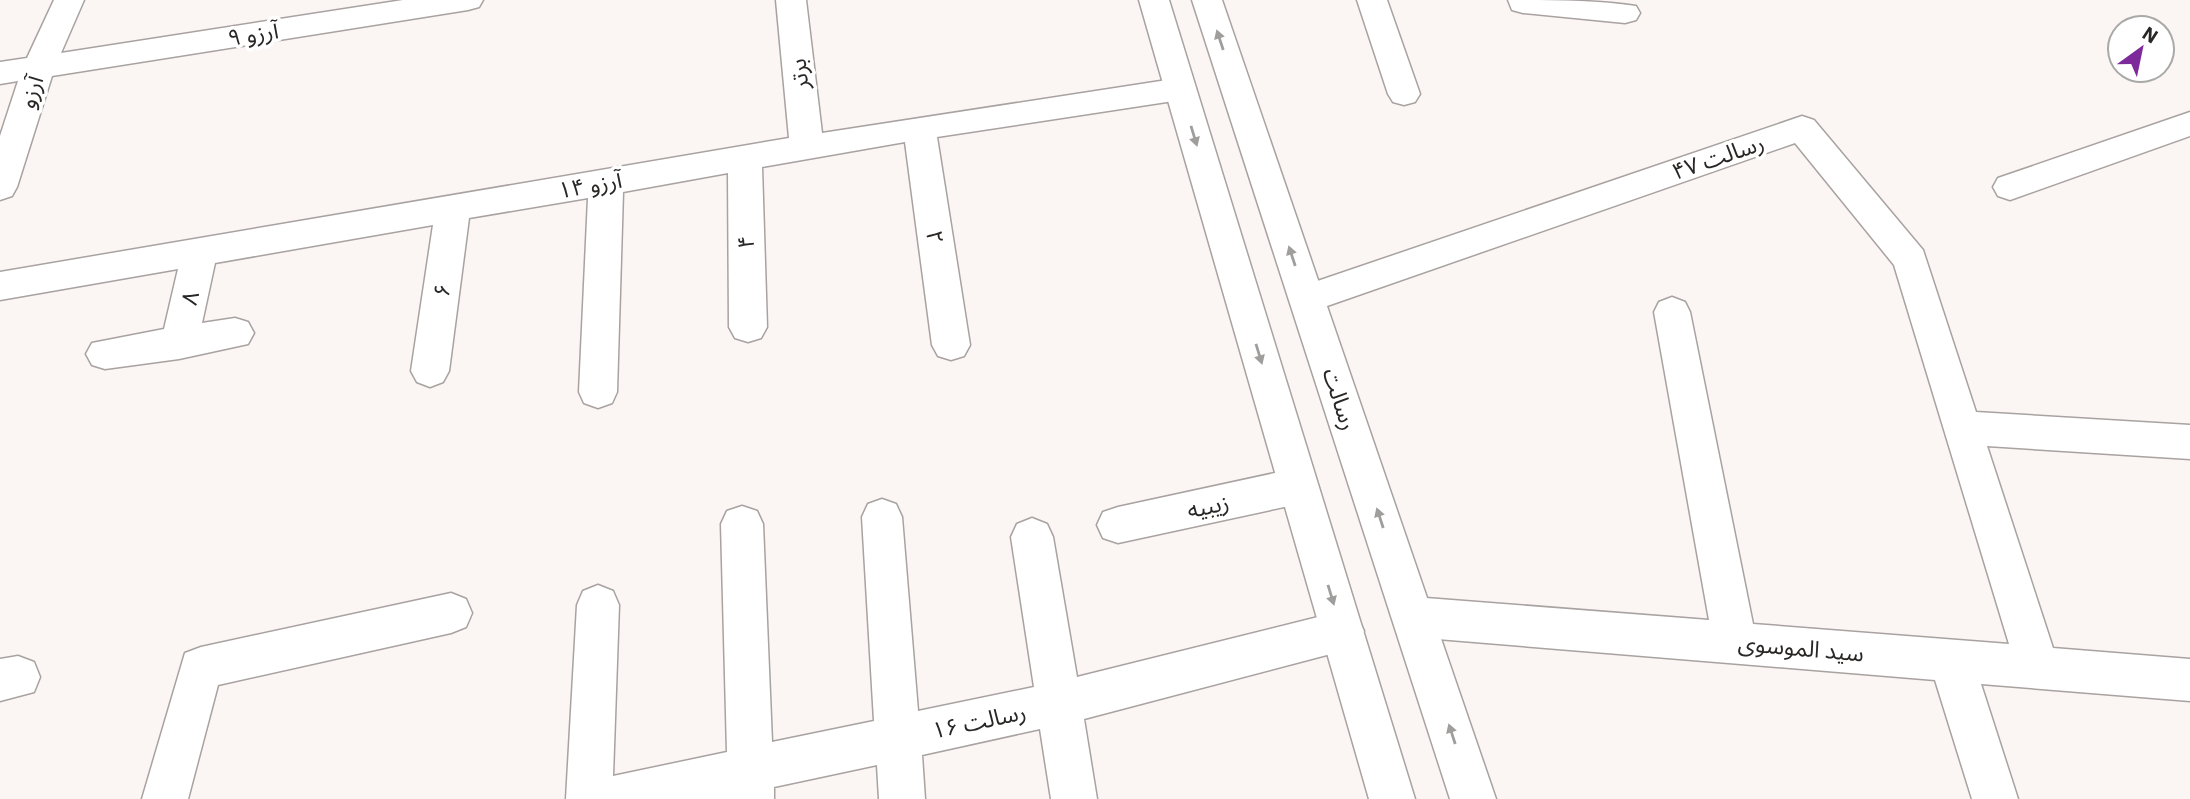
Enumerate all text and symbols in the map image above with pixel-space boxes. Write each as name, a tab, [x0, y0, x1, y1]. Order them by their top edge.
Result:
street label: ۹ آرزو	[225, 14, 282, 52]
north arrow	[2106, 14, 2176, 84]
text: N	[2138, 21, 2163, 49]
one-way arrow	[1214, 30, 1225, 51]
street label: برتر	[781, 57, 815, 92]
street label: آرزو	[11, 70, 50, 112]
one-way arrow	[1190, 126, 1200, 147]
street label: رسالت ۴۷	[1668, 126, 1768, 186]
street label: ۱۴ آرزو	[556, 163, 625, 204]
street label: ۲	[920, 228, 952, 246]
street label: ۴	[730, 235, 760, 249]
one-way arrow	[1286, 246, 1297, 267]
street label: ۶	[425, 281, 457, 298]
street label: ۸	[173, 288, 205, 308]
one-way arrow	[1255, 344, 1265, 365]
street label: رسالت	[1317, 364, 1365, 434]
street label: زیبیه	[1184, 486, 1232, 524]
one-way arrow	[1374, 508, 1385, 529]
one-way arrow	[1326, 585, 1336, 606]
street label: سید الموسوی	[1737, 627, 1865, 667]
street label: رسالت ۱۶	[929, 695, 1029, 745]
one-way arrow	[1446, 724, 1457, 745]

